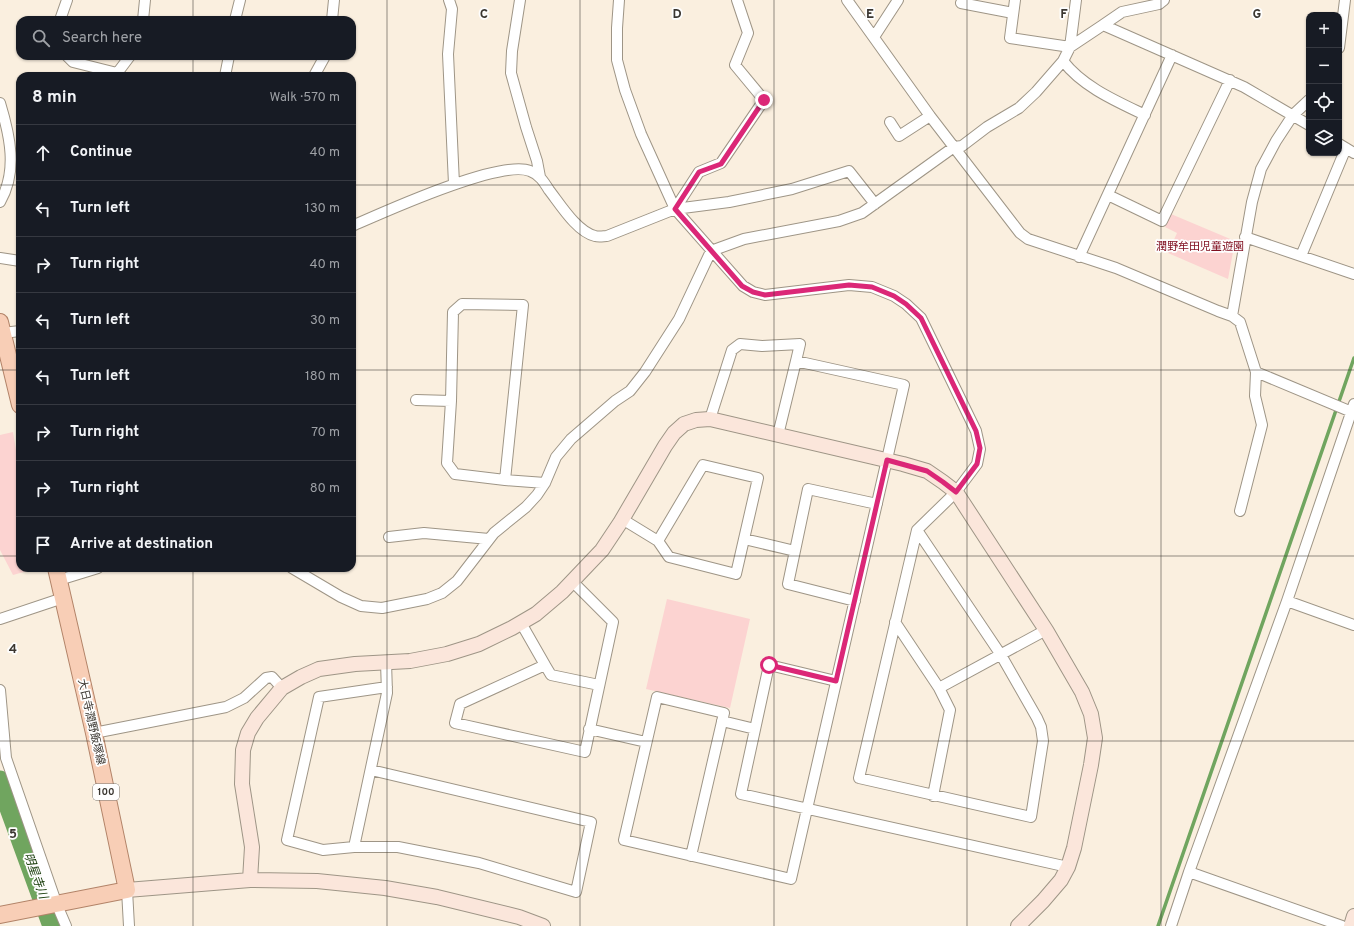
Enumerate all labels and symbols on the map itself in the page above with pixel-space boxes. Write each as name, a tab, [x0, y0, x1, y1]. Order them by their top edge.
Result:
text: C	[480, 7, 488, 23]
text: D	[672, 7, 682, 23]
text: E	[866, 7, 874, 23]
text: F	[1060, 7, 1068, 23]
text: G	[1253, 7, 1262, 23]
route end	[755, 91, 773, 109]
park label: 潤野牟田児童遊園	[1156, 240, 1244, 254]
text: 4	[9, 642, 17, 658]
route start	[760, 656, 778, 674]
street label: 大日寺潤野飯塚線	[74, 678, 108, 766]
road number: 100	[93, 784, 119, 800]
text: 5	[9, 827, 17, 843]
water label: 明星寺川	[19, 851, 51, 903]

